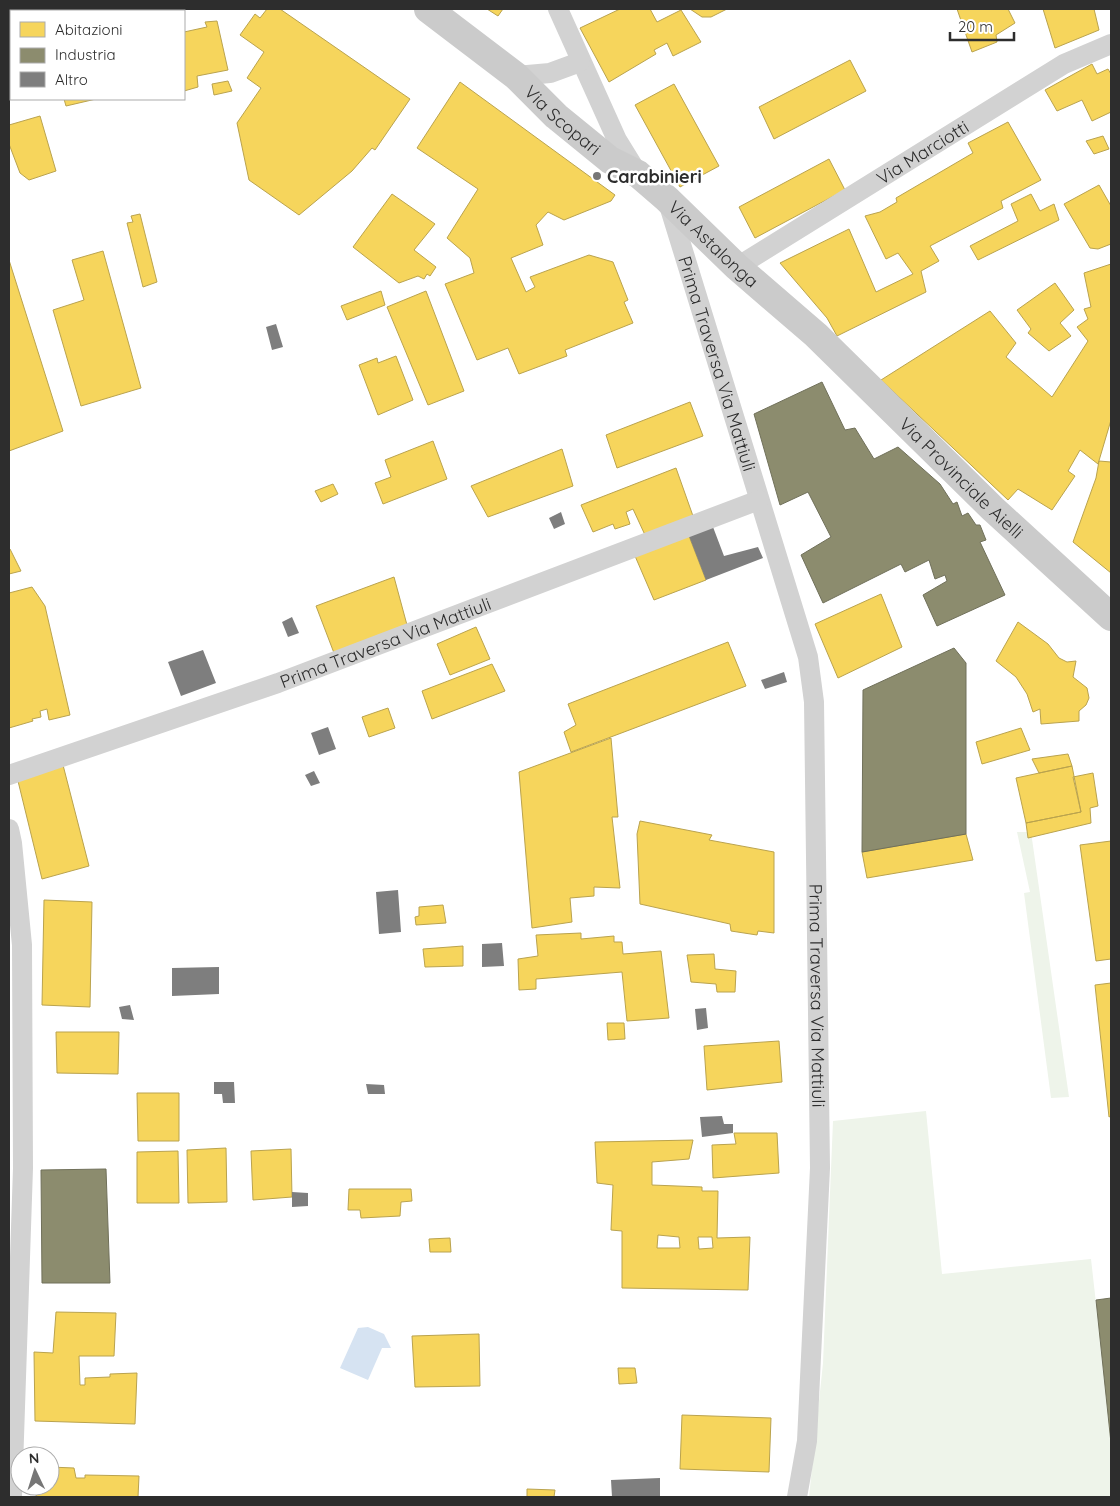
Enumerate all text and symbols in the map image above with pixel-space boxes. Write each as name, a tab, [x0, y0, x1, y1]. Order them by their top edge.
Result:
legend	[10, 10, 185, 100]
scale bar	[950, 10, 1014, 42]
text: 20 m	[958, 17, 993, 36]
text: Abitazioni	[55, 20, 123, 39]
text: Industria	[55, 45, 115, 64]
text: Altro	[55, 70, 88, 89]
street label: Via Scopari	[520, 80, 606, 160]
street label: Via Marciotti	[872, 115, 973, 189]
place label: Carabinieri	[607, 165, 702, 188]
marker: Carabinieri	[591, 170, 603, 182]
street label: Via Astalonga	[664, 195, 763, 292]
street label: Prima Traversa Via Mattiuli	[674, 253, 762, 474]
street label: Via Provinciale Aielli	[895, 412, 1029, 543]
street label: Prima Traversa Via Mattiuli	[277, 592, 494, 693]
street label: Prima Traversa Via Mattiuli	[805, 883, 831, 1108]
north arrow	[10, 1446, 60, 1496]
text: N	[28, 1449, 40, 1467]

